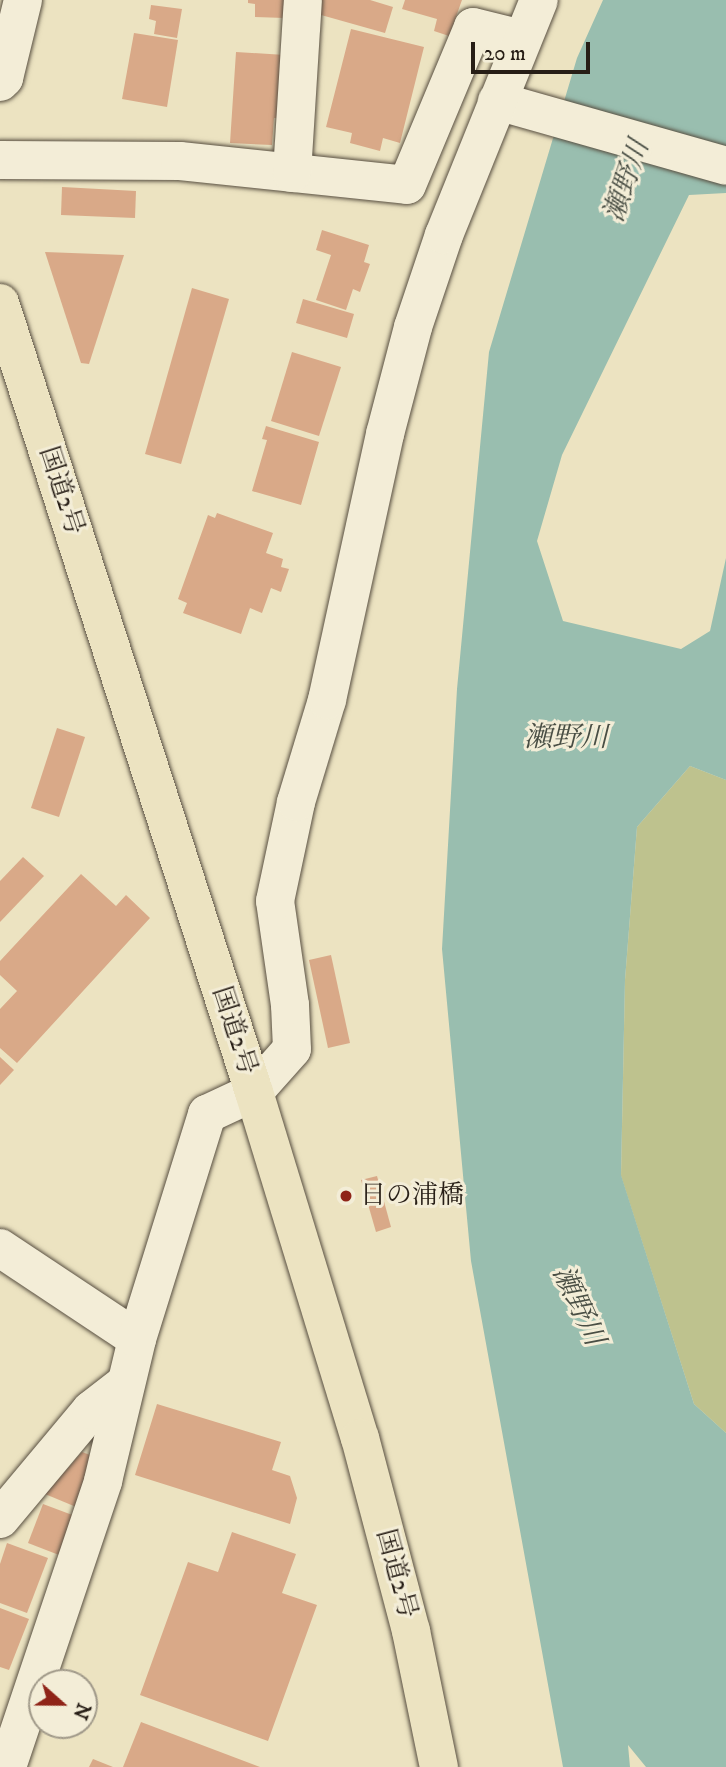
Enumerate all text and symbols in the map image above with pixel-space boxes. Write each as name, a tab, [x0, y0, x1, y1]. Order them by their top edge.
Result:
scale bar	[474, 28, 593, 72]
text: 20 m	[484, 41, 526, 67]
water label: 瀬野川	[597, 136, 657, 226]
street label: 国道2号	[32, 443, 90, 539]
water label: 瀬野川	[524, 721, 608, 755]
street label: 国道2号	[205, 983, 263, 1079]
place label: 日の浦橋	[360, 1180, 464, 1212]
marker: 日の浦橋	[338, 1188, 354, 1204]
water label: 瀬野川	[545, 1261, 611, 1351]
street label: 国道2号	[369, 1526, 423, 1622]
north arrow	[28, 1669, 98, 1739]
text: N	[68, 1700, 95, 1722]

